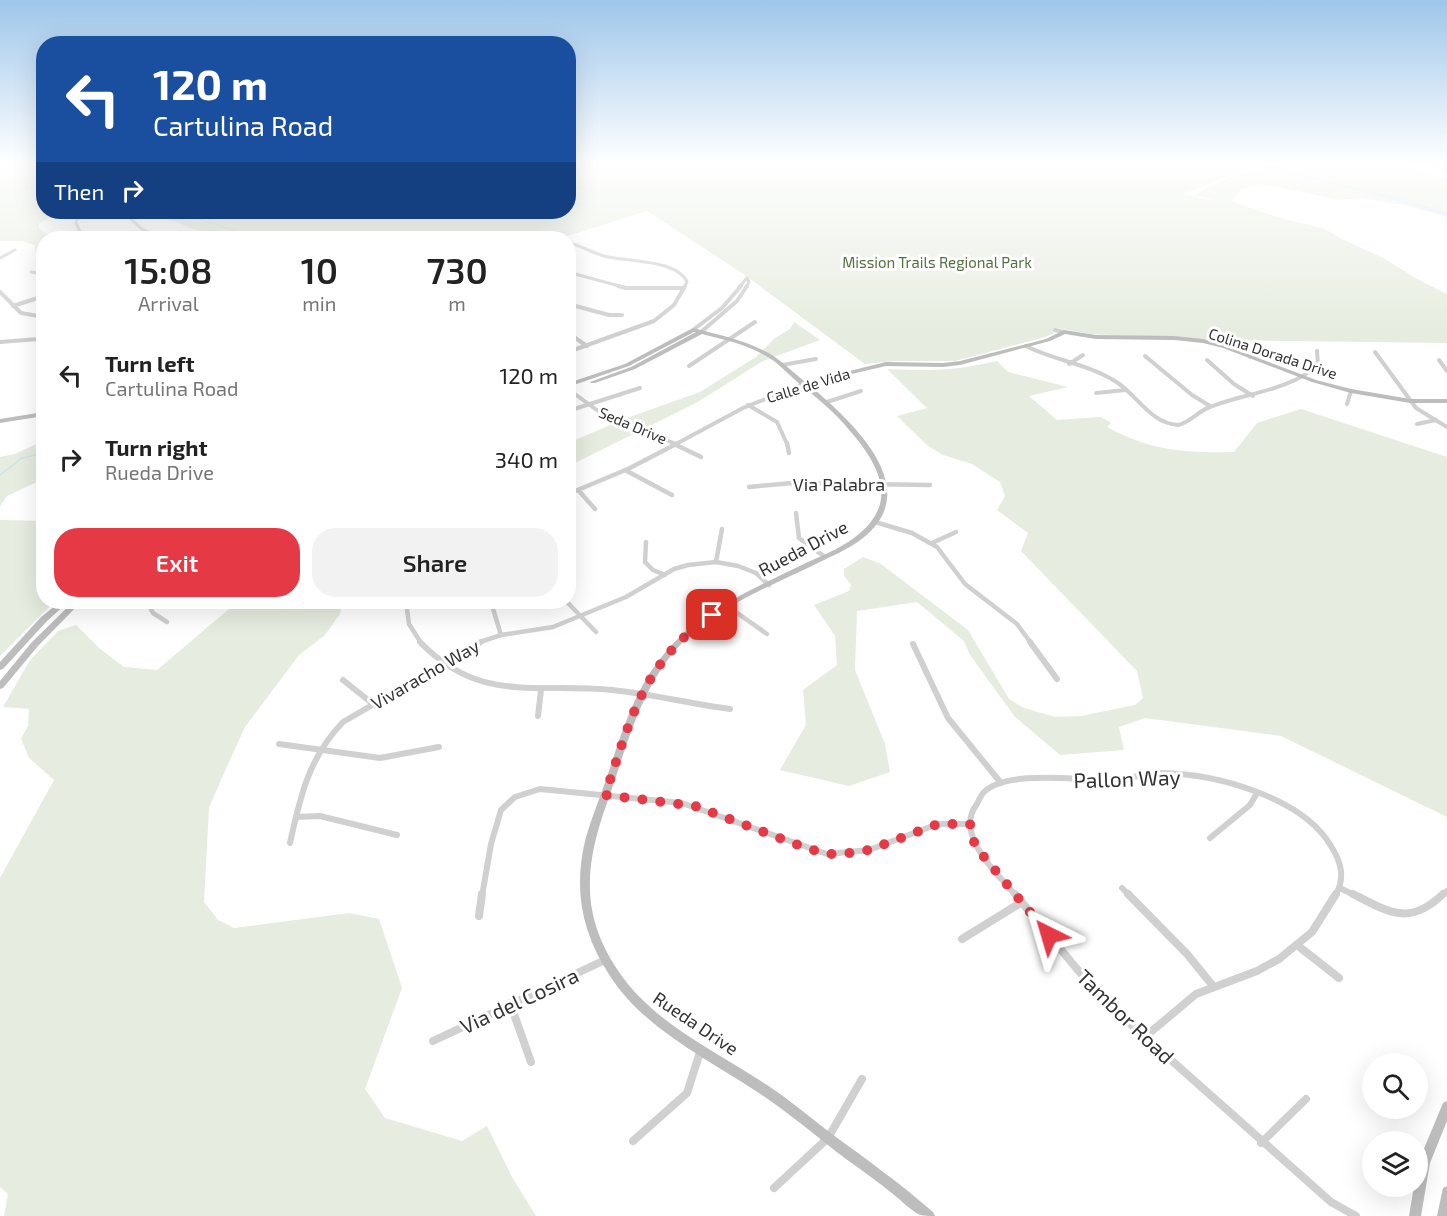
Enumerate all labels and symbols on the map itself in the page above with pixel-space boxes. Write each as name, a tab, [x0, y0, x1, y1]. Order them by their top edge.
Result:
park label: Mission Trails Regional Park	[842, 253, 1032, 271]
street label: Colina Dorada Drive	[1206, 324, 1340, 382]
street label: Calle de Vida	[764, 364, 852, 406]
street label: Seda Drive	[596, 403, 670, 447]
street label: Via Palabra	[793, 473, 885, 495]
street label: Rueda Drive	[755, 515, 851, 581]
pin	[686, 589, 737, 640]
street label: Vivaracho Way	[367, 634, 483, 714]
street label: Pallon Way	[1073, 764, 1181, 792]
position arrow	[1017, 903, 1081, 967]
street label: Via del Cosira	[456, 962, 582, 1038]
street label: Tambor Road	[1072, 964, 1180, 1068]
street label: Rueda Drive	[649, 986, 743, 1060]

